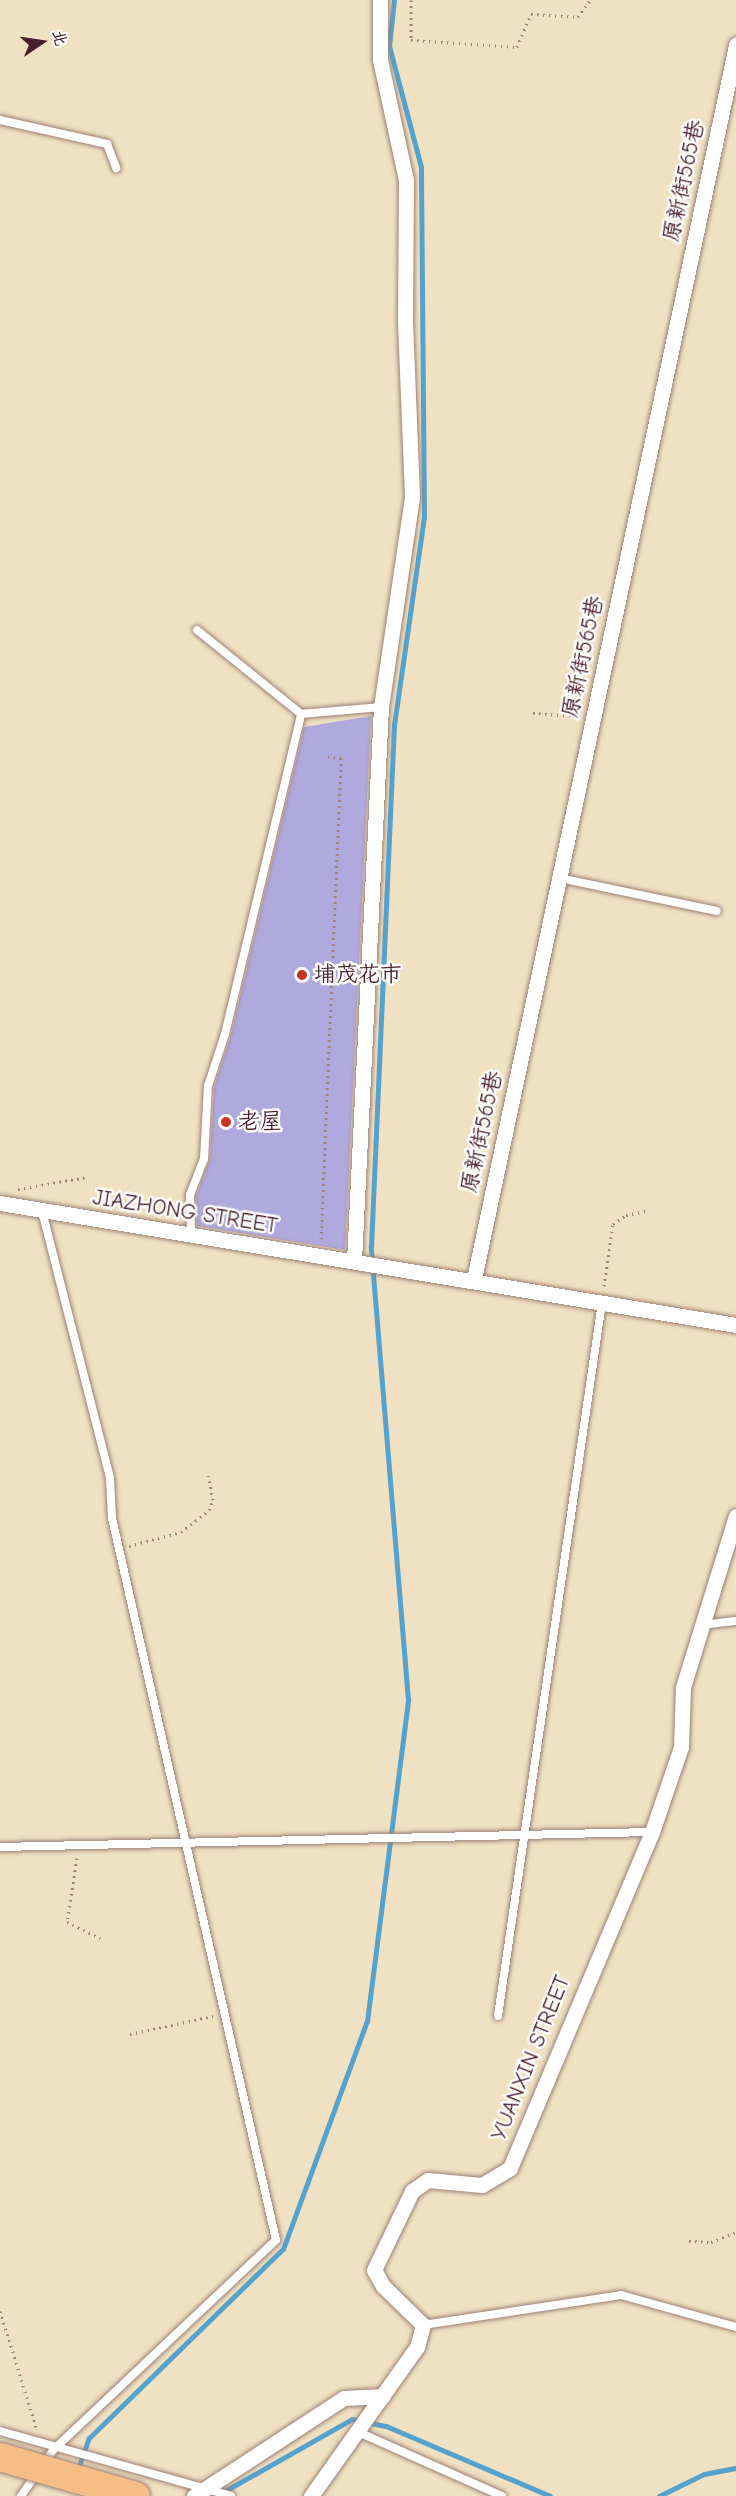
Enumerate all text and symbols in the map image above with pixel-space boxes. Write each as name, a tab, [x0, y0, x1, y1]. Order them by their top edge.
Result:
north arrow	[12, 12, 72, 72]
text: 北	[49, 28, 70, 48]
street label: 原新街565巷	[658, 118, 710, 244]
street label: 原新街565巷	[557, 594, 609, 720]
place label: 埔茂花市	[314, 962, 402, 988]
marker: 埔茂花市	[295, 968, 309, 982]
street label: 原新街565巷	[456, 1069, 508, 1195]
place label: 老屋	[238, 1109, 282, 1135]
marker: 老屋	[219, 1115, 233, 1129]
street label: JIAZHONG STREET	[91, 1184, 279, 1240]
street label: YUANXIN STREET	[486, 1972, 576, 2144]

